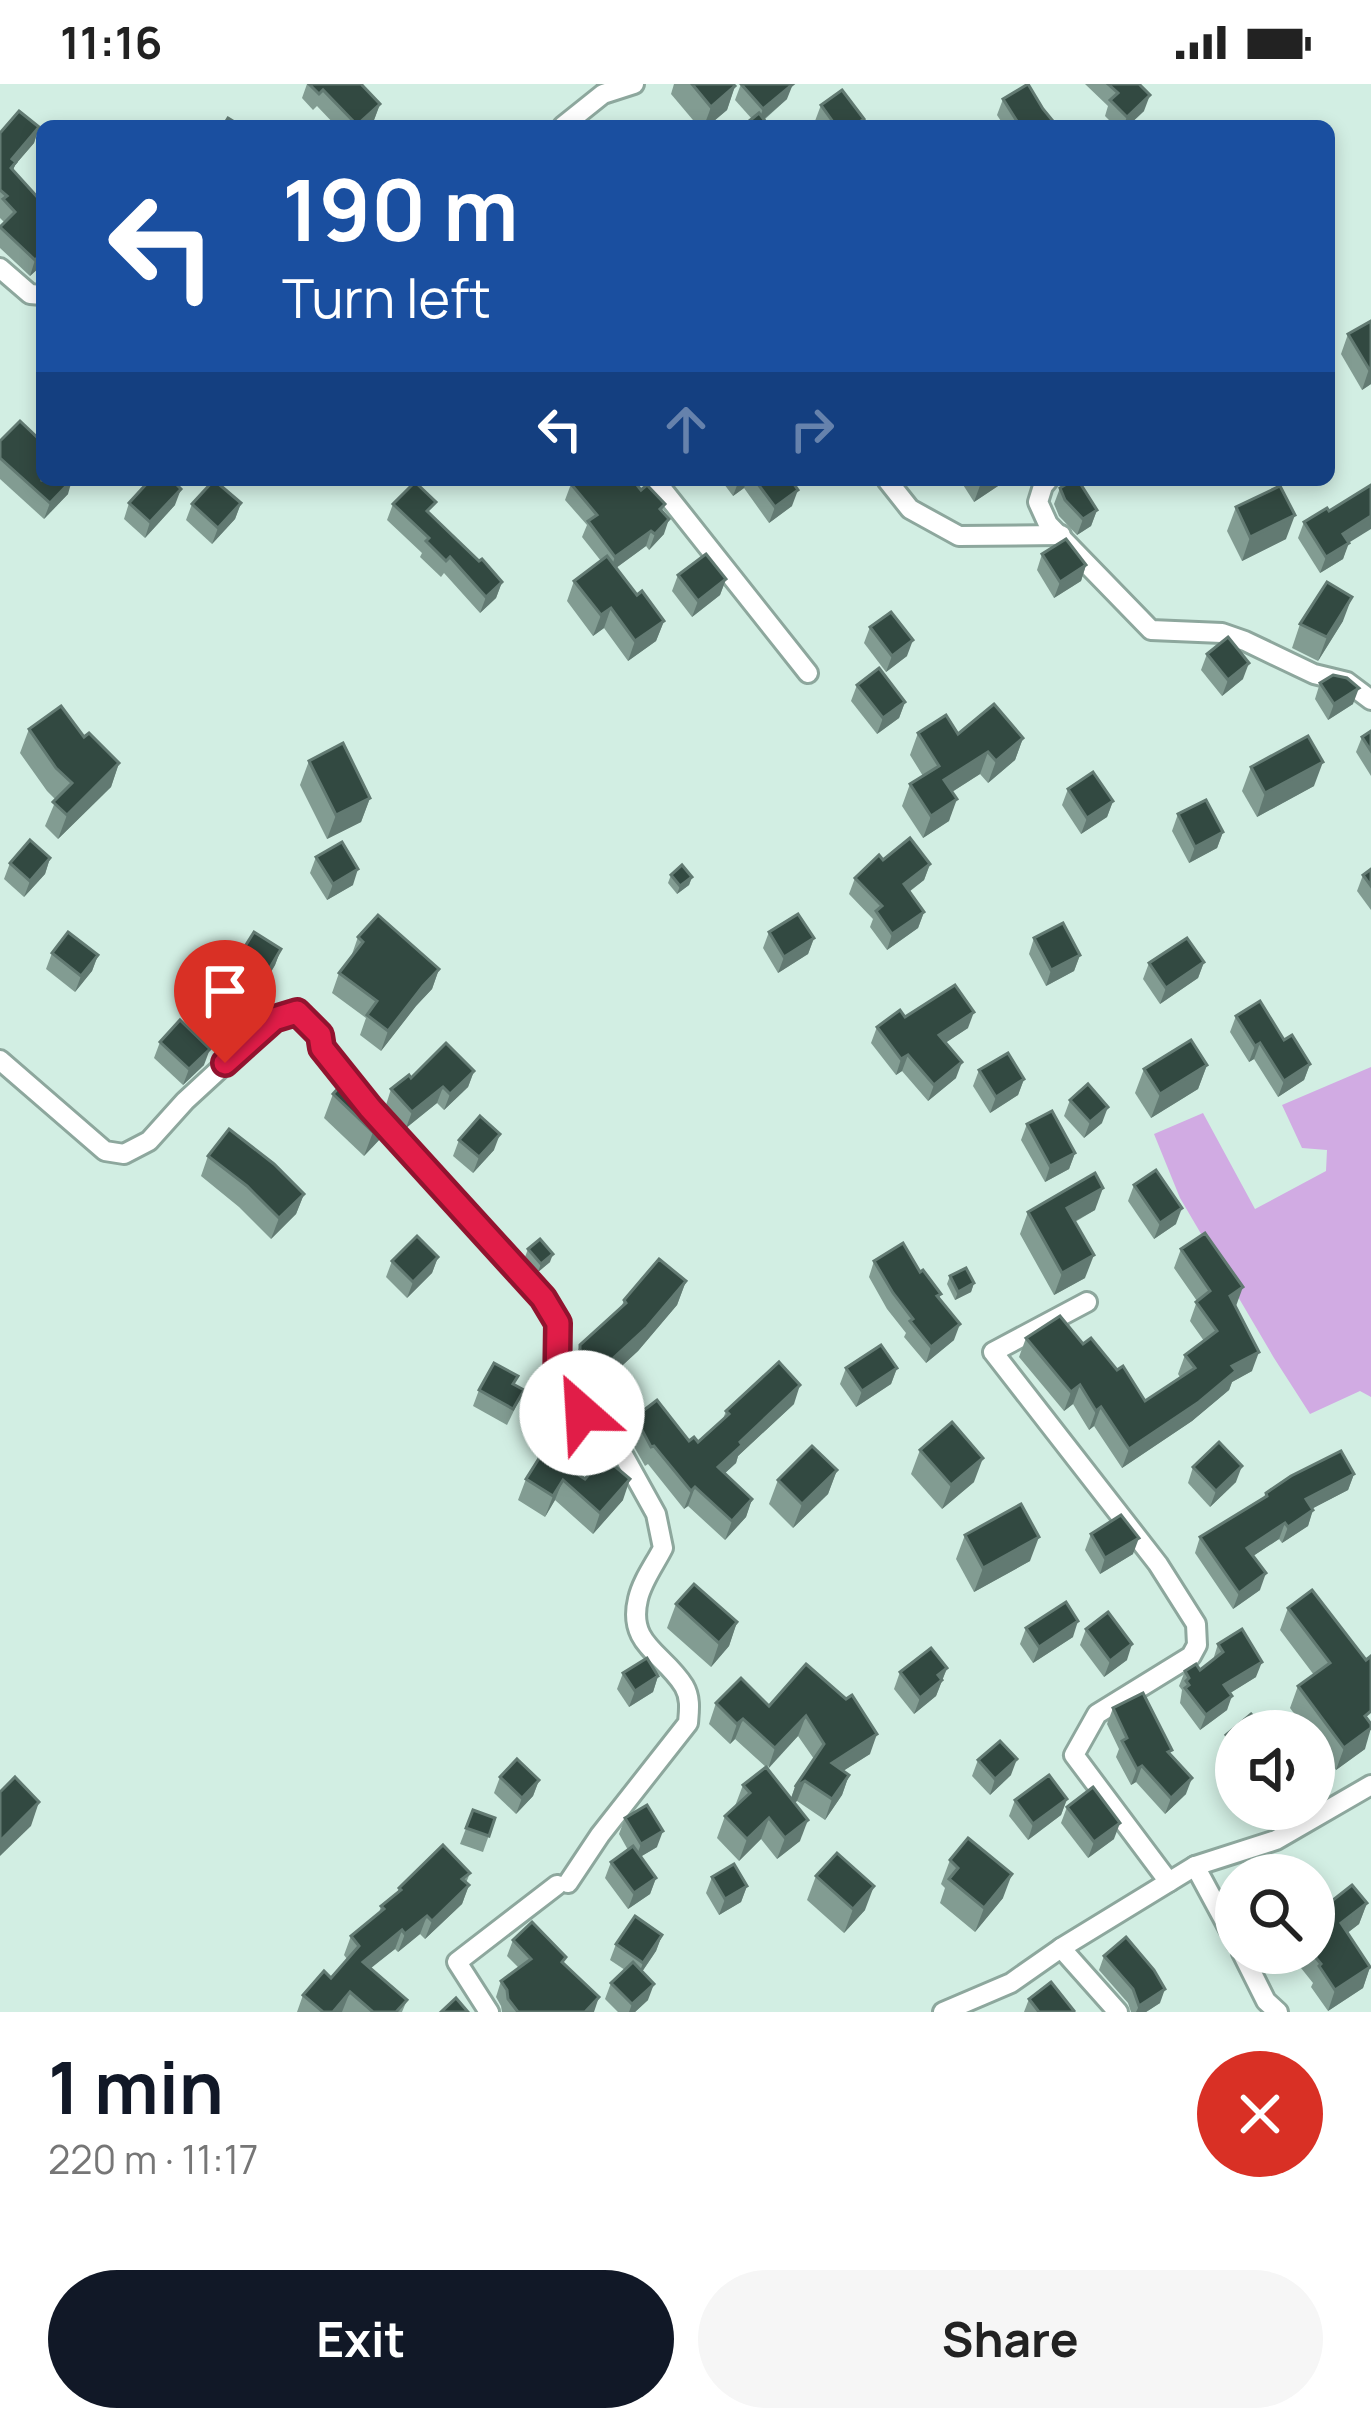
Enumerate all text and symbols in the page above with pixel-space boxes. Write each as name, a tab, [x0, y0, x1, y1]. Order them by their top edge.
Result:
text: 11:16	[60, 11, 163, 73]
text: 190 m	[282, 151, 519, 266]
icon: left	[84, 168, 240, 324]
text: Turn left	[282, 260, 491, 334]
icon: left	[527, 396, 593, 462]
icon: ahead	[653, 396, 719, 462]
icon: right	[779, 396, 845, 462]
pin	[174, 940, 276, 1063]
icon: arrive	[192, 958, 258, 1024]
position arrow	[519, 1350, 645, 1476]
map controls	[1215, 1710, 1335, 1974]
button: sound	[1215, 1710, 1335, 1830]
button: search	[1215, 1854, 1335, 1974]
text: 1 min	[48, 2037, 224, 2136]
button: close	[1197, 2051, 1323, 2177]
text: 220 m · 11:17	[48, 2132, 258, 2186]
button: Exit	[48, 2270, 674, 2408]
button: Share	[698, 2270, 1323, 2408]

